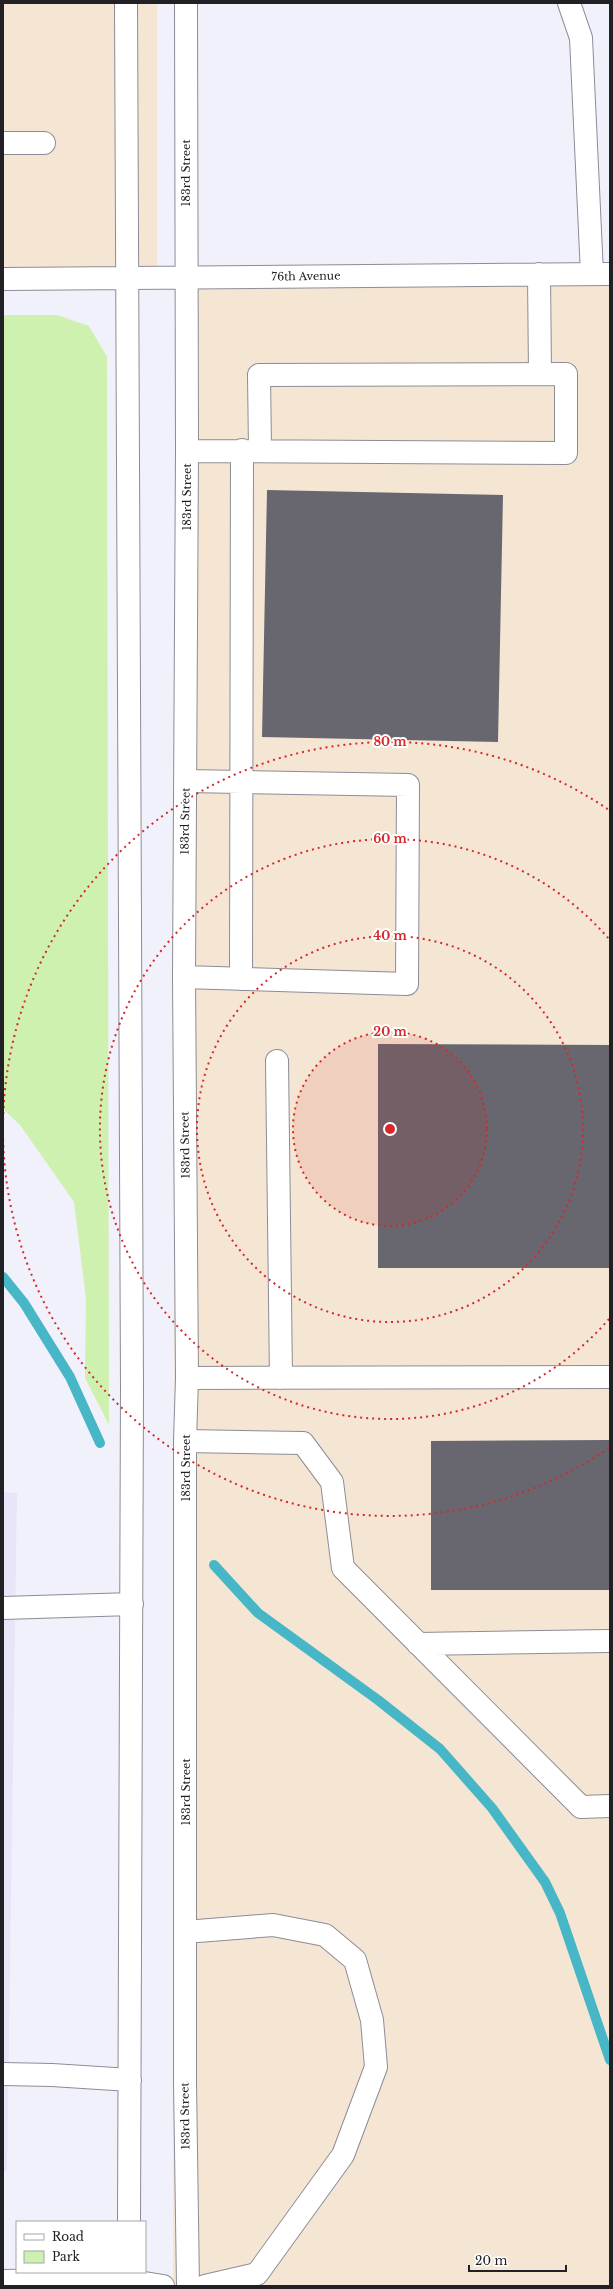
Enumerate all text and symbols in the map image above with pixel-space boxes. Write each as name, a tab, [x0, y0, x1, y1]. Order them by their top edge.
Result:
street label: 183rd Street	[179, 139, 193, 207]
street label: 76th Avenue	[271, 268, 341, 284]
street label: 183rd Street	[180, 463, 194, 531]
text: 80 m	[373, 734, 407, 749]
street label: 183rd Street	[177, 786, 193, 855]
text: 60 m	[373, 831, 408, 846]
text: 40 m	[373, 928, 407, 943]
text: 20 m	[373, 1024, 407, 1039]
street label: 183rd Street	[177, 1110, 193, 1179]
centre of rings	[383, 1122, 397, 1136]
street label: 183rd Street	[179, 1434, 193, 1502]
street label: 183rd Street	[179, 1758, 193, 1826]
street label: 183rd Street	[177, 2081, 193, 2150]
legend	[16, 2221, 146, 2273]
text: Road	[52, 2229, 84, 2244]
scale bar	[469, 2247, 566, 2273]
text: Park	[52, 2249, 80, 2264]
text: 20 m	[475, 2253, 507, 2268]

